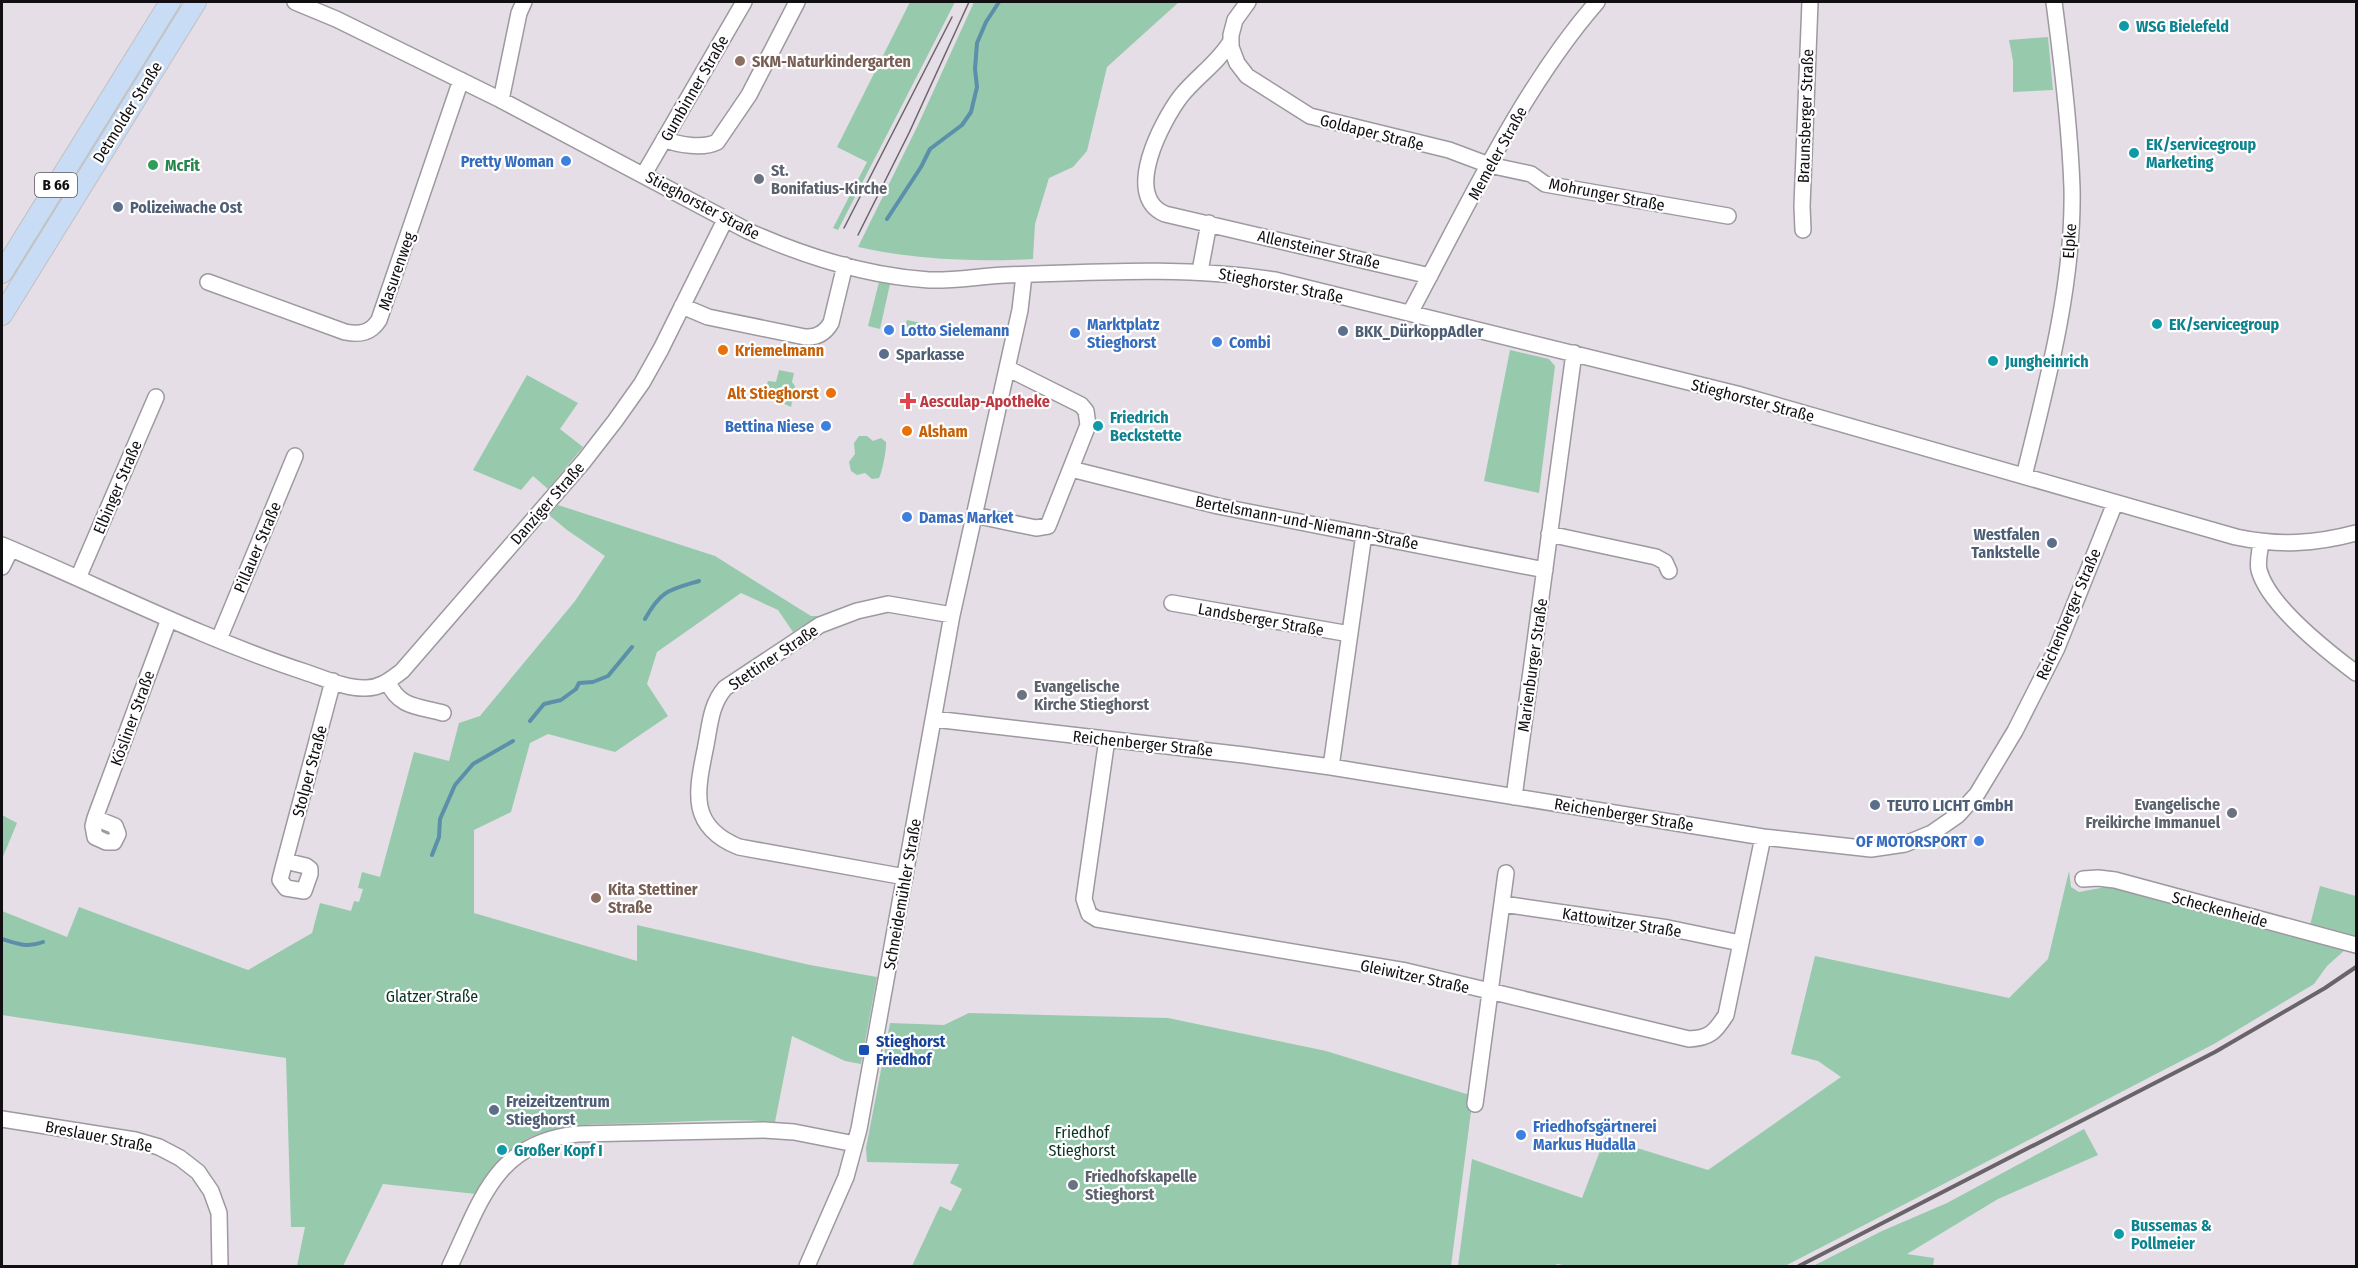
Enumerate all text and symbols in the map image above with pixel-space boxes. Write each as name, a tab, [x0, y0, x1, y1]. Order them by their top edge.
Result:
place label: WSG Bielefeld	[2136, 17, 2229, 36]
marker: WSG Bielefeld	[2117, 19, 2131, 33]
street label: Gumbinner Straße	[656, 32, 732, 145]
street label: Braunsberger Straße	[1794, 49, 1817, 183]
place label: SKM-Naturkindergarten	[752, 52, 911, 71]
marker: SKM-Naturkindergarten	[733, 54, 747, 68]
street label: Detmolder Straße	[89, 58, 166, 166]
street label: Memeler Straße	[1464, 103, 1531, 203]
street label: Goldaper Straße	[1318, 110, 1426, 155]
place label: EK/servicegroup Marketing	[2146, 135, 2257, 172]
marker: EK/servicegroup Marketing	[2127, 146, 2141, 160]
place label: Pretty Woman	[461, 152, 554, 171]
marker: Pretty Woman	[559, 154, 573, 168]
place label: McFit	[165, 156, 200, 175]
marker: McFit	[146, 158, 160, 172]
place label: St. Bonifatius-Kirche	[771, 161, 887, 198]
street label: Stieghorster Straße	[642, 167, 763, 244]
marker: St. Bonifatius-Kirche	[752, 172, 766, 186]
road number: B 66	[35, 173, 77, 197]
street label: Mohrunger Straße	[1547, 174, 1667, 215]
place label: Polizeiwache Ost	[130, 198, 243, 217]
marker: Polizeiwache Ost	[111, 200, 125, 214]
street label: Elpke	[2059, 223, 2080, 259]
street label: Allensteiner Straße	[1256, 226, 1382, 273]
street label: Masurenweg	[374, 229, 419, 313]
street label: Stieghorster Straße	[1217, 264, 1345, 307]
place label: Marktplatz Stieghorst	[1087, 315, 1160, 352]
place label: EK/servicegroup	[2169, 315, 2280, 334]
marker: EK/servicegroup	[2150, 317, 2164, 331]
place label: Lotto Sielemann	[901, 321, 1009, 340]
place label: BKK_DürkoppAdler	[1355, 322, 1483, 341]
marker: Lotto Sielemann	[882, 323, 896, 337]
marker: BKK_DürkoppAdler	[1336, 324, 1350, 338]
marker: Marktplatz Stieghorst	[1068, 326, 1082, 340]
place label: Combi	[1229, 333, 1271, 352]
marker: Combi	[1210, 335, 1224, 349]
place label: Kriemelmann	[735, 341, 824, 360]
marker: Kriemelmann	[716, 343, 730, 357]
place label: Sparkasse	[896, 345, 964, 364]
marker: Sparkasse	[877, 347, 891, 361]
place label: Jungheinrich	[2004, 352, 2089, 371]
marker: Jungheinrich	[1986, 354, 2000, 368]
street label: Stieghorster Straße	[1689, 375, 1816, 426]
place label: Alt Stieghorst	[727, 384, 819, 403]
marker: Alt Stieghorst	[824, 386, 838, 400]
place label: Aesculap-Apotheke	[919, 392, 1050, 411]
marker: Aesculap-Apotheke	[901, 394, 915, 408]
place label: Friedrich Beckstette	[1110, 408, 1182, 445]
place label: Bettina Niese	[725, 417, 814, 436]
marker: Bettina Niese	[819, 419, 833, 433]
marker: Friedrich Beckstette	[1091, 419, 1105, 433]
place label: Alsham	[918, 422, 968, 441]
marker: Alsham	[900, 424, 914, 438]
street label: Elbinger Straße	[89, 438, 146, 537]
street label: Danziger Straße	[506, 458, 588, 548]
street label: Bertelsmann-und-Niemann-Straße	[1194, 492, 1420, 553]
street label: Pillauer Straße	[230, 499, 285, 595]
place label: Damas Market	[919, 508, 1014, 527]
marker: Damas Market	[900, 510, 914, 524]
place label: Westfalen Tankstelle	[1971, 525, 2040, 562]
marker: Westfalen Tankstelle	[2045, 536, 2059, 550]
street label: Reichenberger Straße	[2032, 546, 2105, 683]
street label: Marienburger Straße	[1514, 597, 1551, 733]
street label: Landsberger Straße	[1196, 599, 1325, 640]
street label: Stettiner Straße	[725, 621, 822, 694]
street label: Kösliner Straße	[106, 668, 159, 768]
place label: Evangelische Kirche Stieghorst	[1034, 677, 1149, 714]
marker: Evangelische Kirche Stieghorst	[1015, 688, 1029, 702]
street label: Stolper Straße	[288, 723, 331, 819]
street label: Reichenberger Straße	[1072, 727, 1214, 760]
street label: Reichenberger Straße	[1553, 794, 1695, 835]
place label: Evangelische Freikirche Immanuel	[2086, 795, 2221, 832]
place label: TEUTO LICHT GmbH	[1887, 796, 2013, 815]
marker: TEUTO LICHT GmbH	[1868, 798, 1882, 812]
marker: Evangelische Freikirche Immanuel	[2225, 806, 2239, 820]
street label: Schneidemühler Straße	[880, 817, 925, 971]
place label: OF MOTORSPORT	[1856, 832, 1967, 851]
marker: OF MOTORSPORT	[1972, 834, 1986, 848]
place label: Kita Stettiner Straße	[608, 880, 698, 917]
street label: Scheckenheide	[2170, 888, 2270, 931]
marker: Kita Stettiner Straße	[589, 891, 603, 905]
street label: Kattowitzer Straße	[1561, 904, 1683, 941]
street label: Gleiwitzer Straße	[1359, 956, 1471, 997]
park label: Glatzer Straße	[386, 987, 478, 1006]
place label: Stieghorst Friedhof	[876, 1032, 946, 1069]
marker: Stieghorst Friedhof	[857, 1043, 871, 1057]
place label: Freizeitzentrum Stieghorst	[506, 1092, 610, 1129]
marker: Freizeitzentrum Stieghorst	[487, 1103, 501, 1117]
street label: Breslauer Straße	[44, 1117, 154, 1156]
place label: Friedhofsgärtnerei Markus Hudalla	[1533, 1117, 1657, 1154]
park label: Friedhof Stieghorst	[1049, 1123, 1116, 1160]
marker: Friedhofsgärtnerei Markus Hudalla	[1514, 1128, 1528, 1142]
place label: Großer Kopf I	[514, 1141, 603, 1160]
marker: Großer Kopf I	[495, 1143, 509, 1157]
place label: Friedhofskapelle Stieghorst	[1085, 1167, 1197, 1204]
marker: Friedhofskapelle Stieghorst	[1066, 1178, 1080, 1192]
place label: Bussemas & Pollmeier	[2131, 1216, 2212, 1253]
marker: Bussemas & Pollmeier	[2112, 1227, 2126, 1241]

